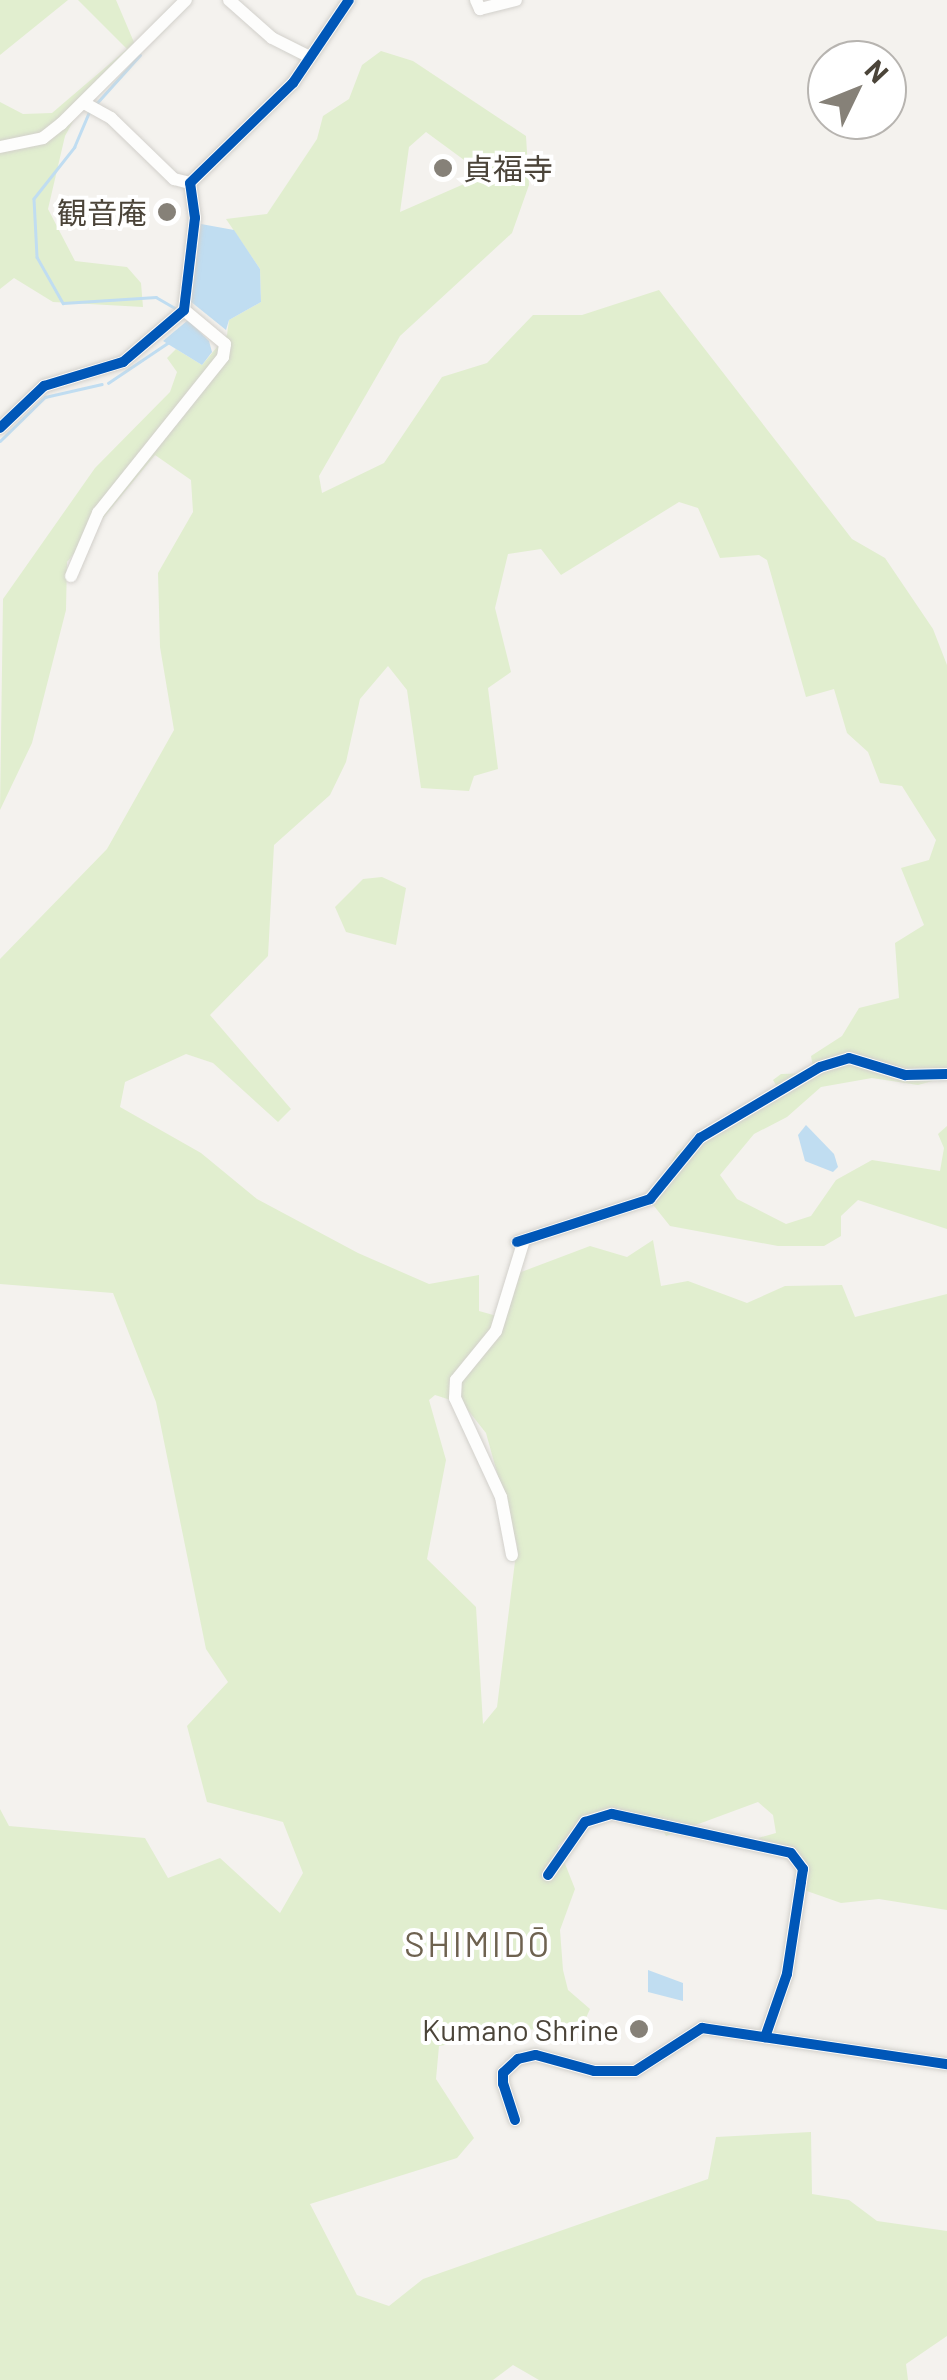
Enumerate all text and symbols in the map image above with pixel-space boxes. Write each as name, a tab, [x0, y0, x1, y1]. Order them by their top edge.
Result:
north arrow	[807, 40, 907, 140]
text: N	[859, 52, 896, 89]
place label: 貞福寺	[463, 150, 553, 186]
marker: 貞福寺	[432, 157, 454, 179]
place label: 観音庵	[57, 194, 147, 230]
marker: 観音庵	[156, 201, 178, 223]
district label: SHIMIDŌ	[404, 1922, 552, 1964]
place label: Kumano Shrine	[422, 2011, 619, 2047]
marker: Kumano Shrine	[628, 2018, 650, 2040]

